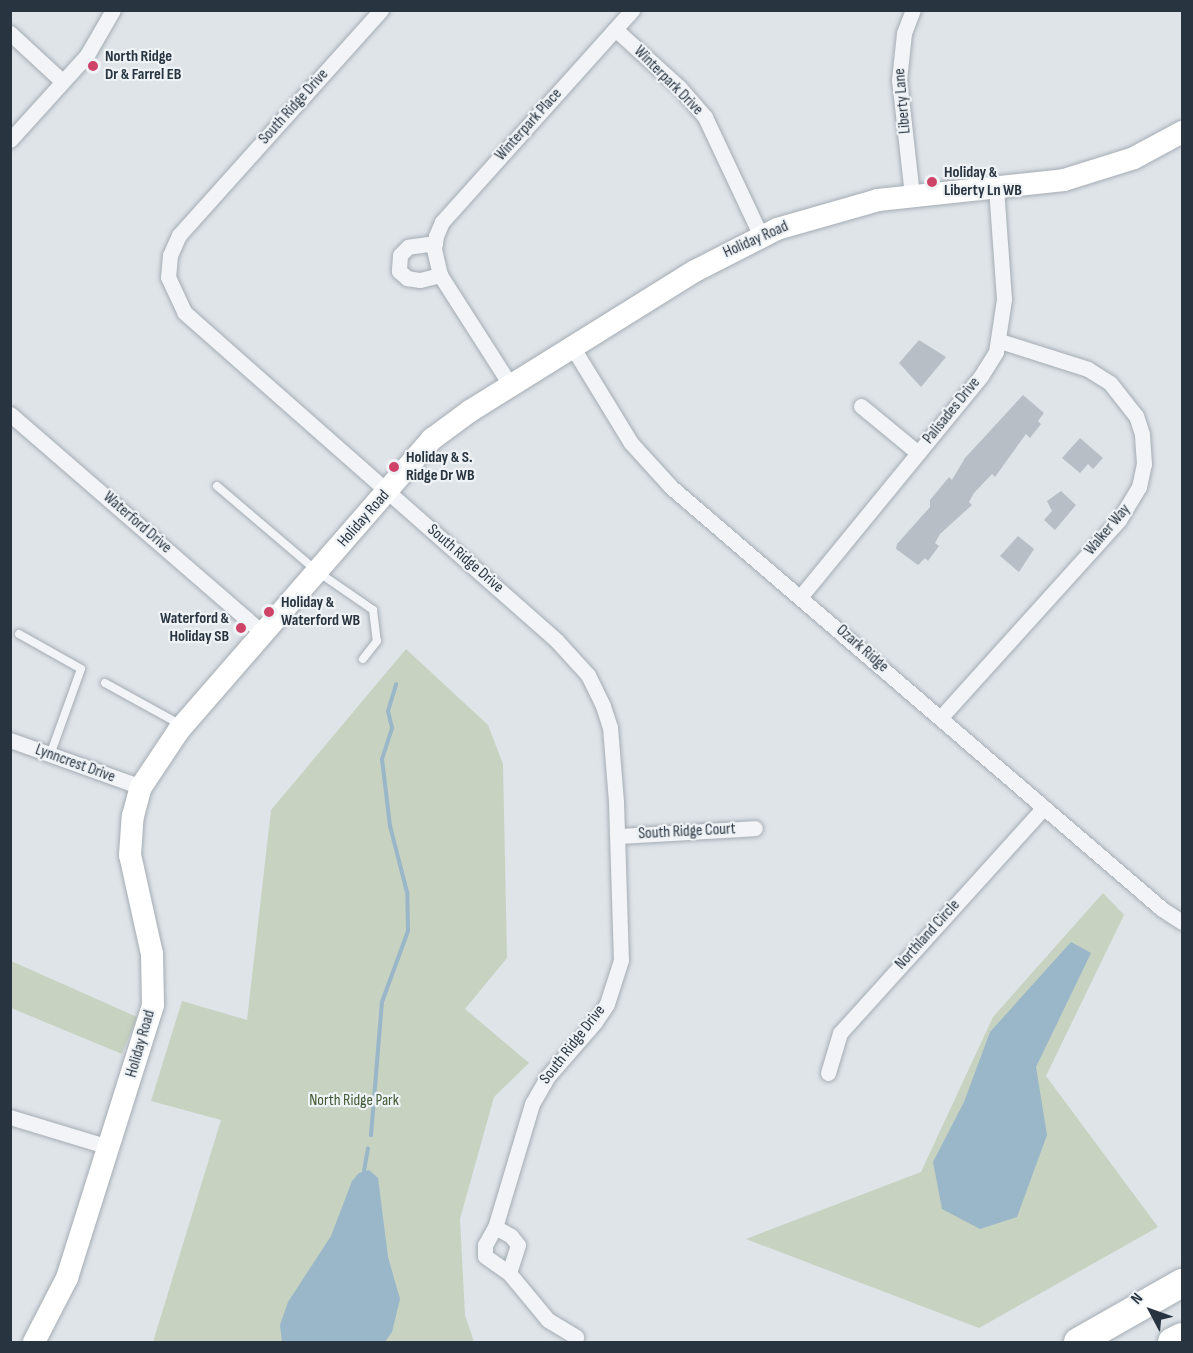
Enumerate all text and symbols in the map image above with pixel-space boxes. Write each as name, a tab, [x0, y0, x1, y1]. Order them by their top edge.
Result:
street label: Winterpark Drive	[629, 42, 707, 120]
place label: North Ridge Dr & Farrel EB	[105, 47, 181, 85]
marker: North Ridge Dr & Farrel EB	[86, 59, 100, 73]
street label: South Ridge Drive	[255, 65, 333, 149]
street label: Liberty Lane	[891, 67, 915, 135]
street label: Winterpark Place	[491, 85, 567, 165]
place label: Holiday & Liberty Ln WB	[944, 163, 1022, 201]
marker: Holiday & Liberty Ln WB	[925, 175, 939, 189]
street label: Holiday Road	[721, 217, 791, 263]
street label: Palisades Drive	[919, 374, 985, 448]
place label: Holiday & S. Ridge Dr WB	[406, 448, 475, 486]
marker: Holiday & S. Ridge Dr WB	[387, 460, 401, 474]
street label: Holiday Road	[334, 487, 394, 551]
street label: Waterford Drive	[99, 488, 175, 558]
street label: Walker Way	[1081, 501, 1135, 559]
street label: South Ridge Drive	[423, 521, 507, 597]
place label: Holiday & Waterford WB	[281, 593, 360, 631]
marker: Holiday & Waterford WB	[262, 605, 276, 619]
place label: Waterford & Holiday SB	[160, 609, 229, 647]
marker: Waterford & Holiday SB	[234, 621, 248, 635]
street label: Ozark Ridge	[832, 621, 892, 677]
street label: Lynncrest Drive	[32, 741, 118, 787]
street label: South Ridge Court	[638, 820, 736, 844]
street label: Northland Circle	[892, 896, 964, 974]
street label: South Ridge Drive	[536, 1002, 610, 1088]
street label: Holiday Road	[122, 1008, 160, 1080]
park label: North Ridge Park	[309, 1091, 399, 1111]
north arrow	[1121, 1281, 1181, 1341]
text: N	[1127, 1289, 1147, 1308]

